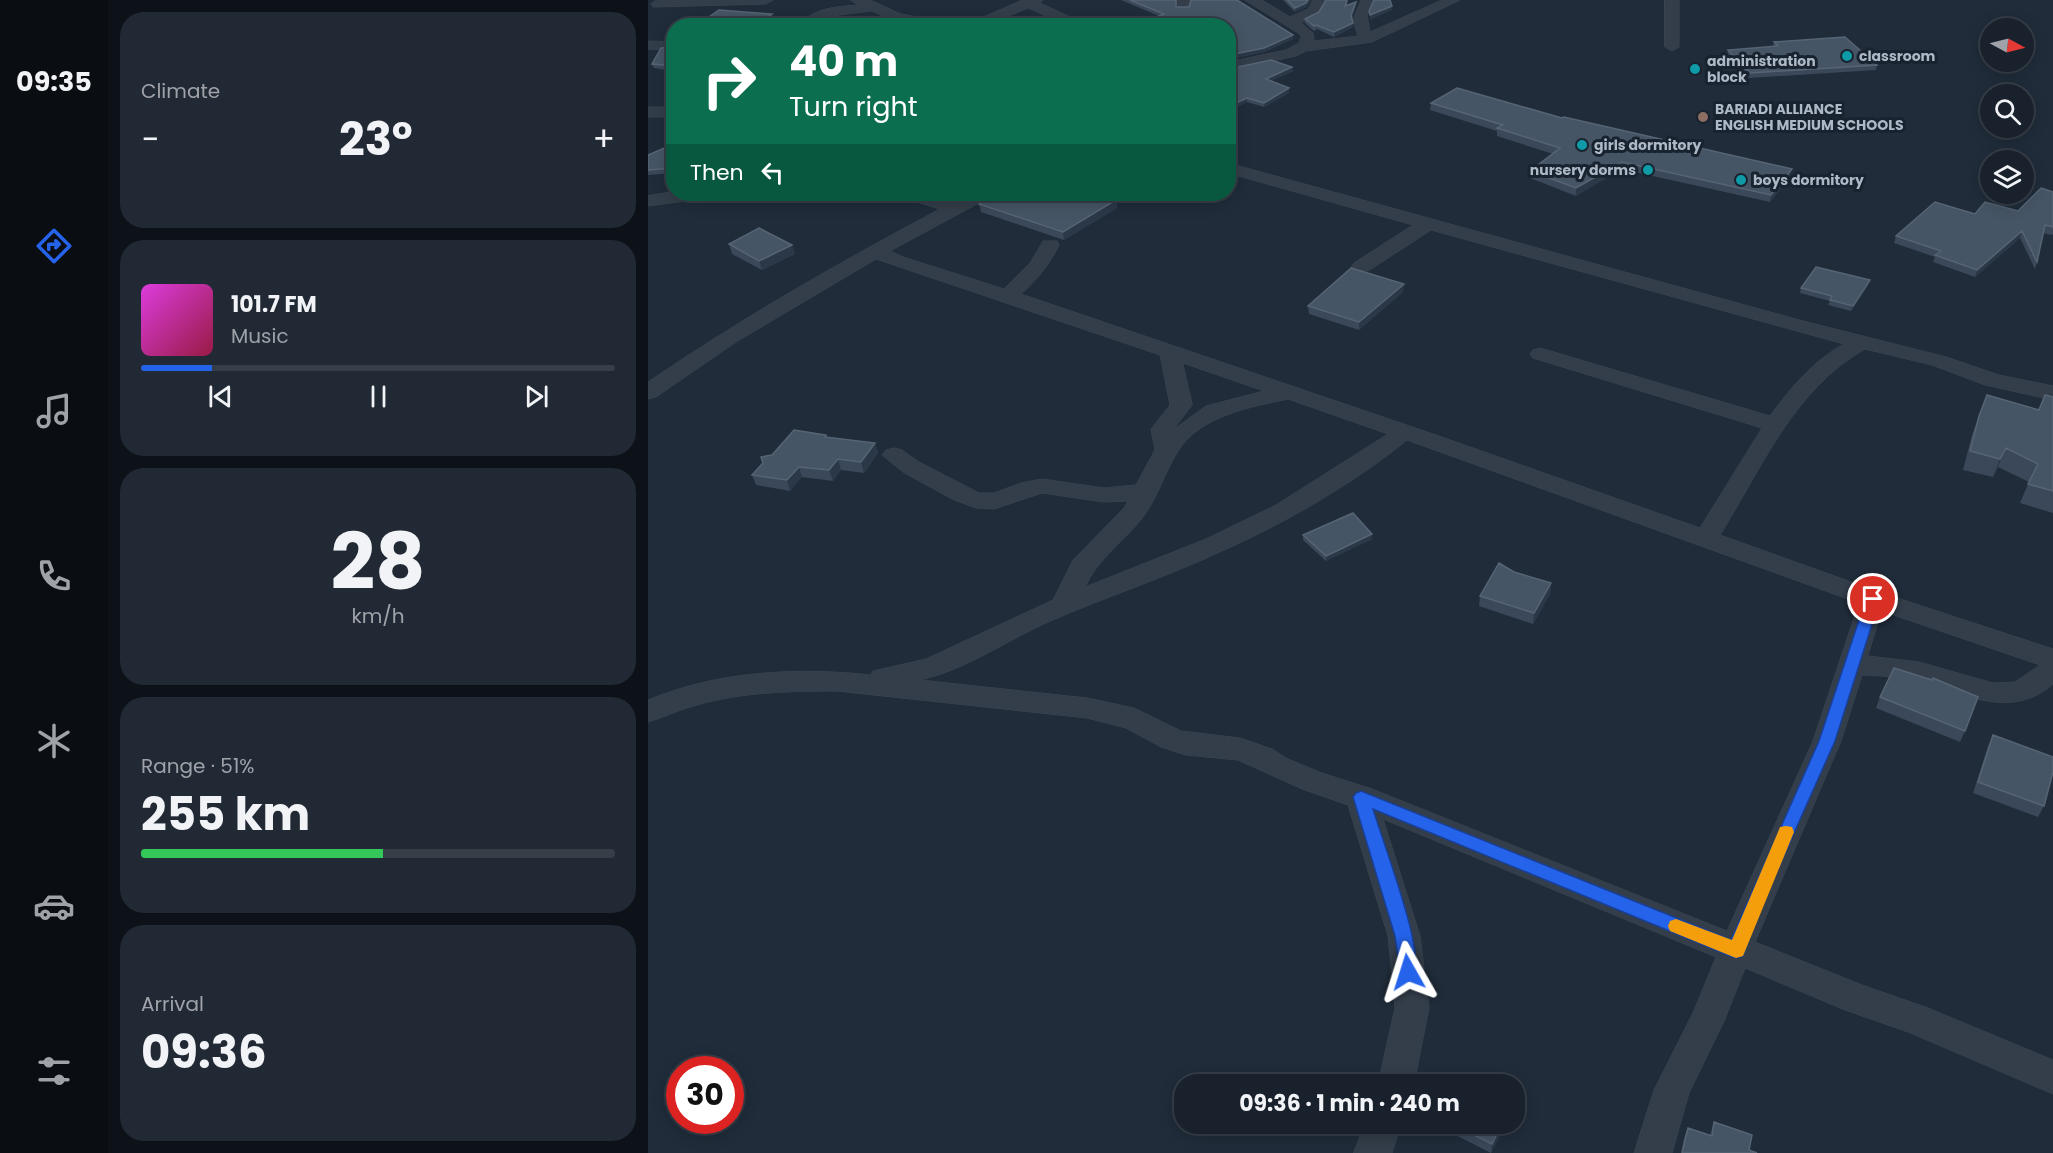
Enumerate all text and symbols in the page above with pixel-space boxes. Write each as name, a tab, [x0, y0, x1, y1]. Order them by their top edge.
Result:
north arrow	[1980, 18, 2034, 72]
map controls	[1980, 18, 2034, 204]
text: 40 m	[789, 32, 898, 91]
icon: right	[690, 42, 768, 120]
place label: classroom	[1859, 46, 1936, 66]
marker: classroom	[1840, 49, 1854, 63]
place label: administration block	[1707, 51, 1816, 87]
marker: administration block	[1688, 62, 1702, 76]
text: 09:35	[16, 63, 92, 100]
text: Climate	[141, 77, 220, 105]
button: search	[1980, 84, 2034, 138]
text: Turn right	[789, 88, 918, 125]
place label: BARIADI ALLIANCE ENGLISH MEDIUM SCHOOLS	[1715, 99, 1904, 135]
text: 23°	[339, 108, 413, 171]
marker: BARIADI ALLIANCE ENGLISH MEDIUM SCHOOLS	[1696, 110, 1710, 124]
text: −	[141, 116, 159, 163]
text: +	[592, 116, 615, 163]
place label: girls dormitory	[1594, 135, 1702, 155]
marker: girls dormitory	[1575, 138, 1589, 152]
button: layers	[1980, 150, 2034, 204]
icon: left	[756, 156, 789, 189]
text: Then	[690, 157, 744, 188]
place label: nursery dorms	[1530, 160, 1636, 180]
marker: nursery dorms	[1641, 163, 1655, 177]
place label: boys dormitory	[1753, 170, 1864, 190]
marker: boys dormitory	[1734, 173, 1748, 187]
icon: directions	[33, 225, 75, 267]
text: 101.7 FM	[231, 289, 317, 320]
text: Music	[231, 322, 289, 350]
icon: previous	[204, 380, 237, 413]
icon: pause	[362, 380, 395, 413]
icon: next	[520, 380, 553, 413]
icon: music	[33, 390, 75, 432]
text: 28	[330, 507, 426, 616]
icon: phone	[33, 555, 75, 597]
pin	[1847, 573, 1898, 624]
icon: arrive	[1856, 582, 1889, 615]
text: km/h	[351, 602, 405, 630]
icon: climate	[33, 720, 75, 762]
text: Range · 51%	[141, 752, 254, 780]
text: 255 km	[141, 783, 310, 846]
icon: car	[33, 885, 75, 927]
position arrow	[1376, 940, 1440, 1004]
text: Arrival	[141, 990, 204, 1018]
text: 09:36	[141, 1021, 267, 1084]
icon: filters	[33, 1050, 75, 1092]
speed limit sign: 30	[666, 1056, 744, 1134]
text: 09:36 · 1 min · 240 m	[1239, 1088, 1460, 1119]

